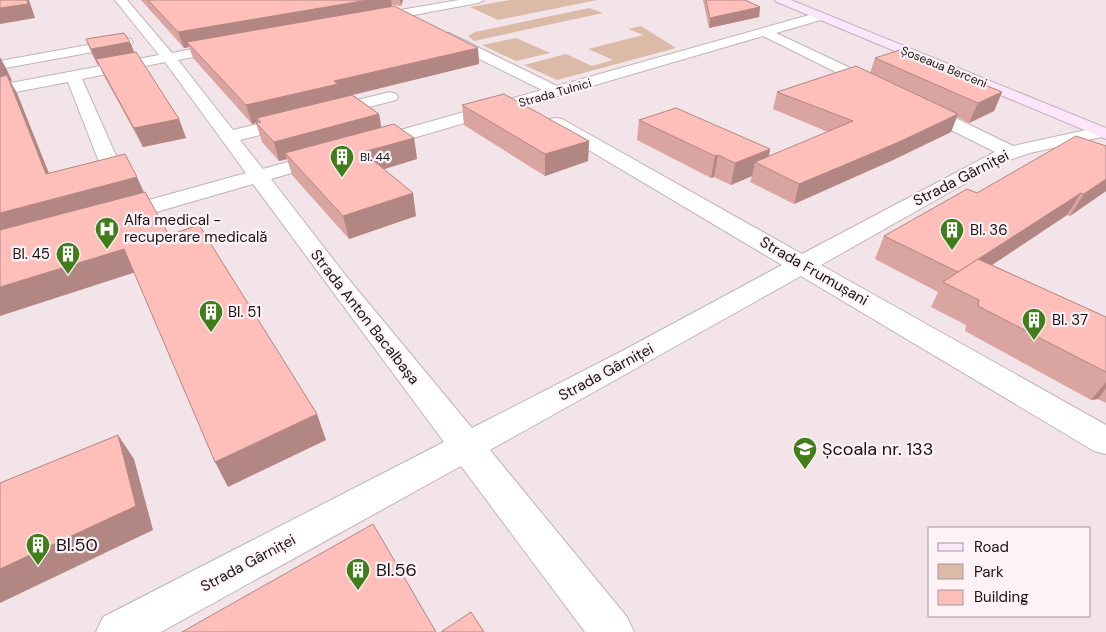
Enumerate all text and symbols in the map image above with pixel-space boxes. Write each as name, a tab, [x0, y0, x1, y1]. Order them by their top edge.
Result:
street label: Șoseaua Berceni	[898, 42, 990, 92]
street label: Strada Tulnici	[517, 75, 593, 111]
building icon: Bl. 44	[329, 144, 355, 178]
street label: Strada Gârniței	[910, 145, 1012, 211]
place label: Bl. 44	[360, 149, 390, 165]
place label: Alfa medical - recuperare medicală	[124, 210, 268, 247]
hospital icon: Alfa medical - recuperare medicală	[94, 216, 120, 250]
building icon: Bl. 36	[939, 217, 965, 251]
place label: Bl. 36	[970, 220, 1008, 240]
street label: Strada Frumușani	[756, 232, 872, 310]
building icon: Bl. 45	[55, 241, 81, 275]
place label: Bl. 45	[12, 244, 50, 264]
street label: Strada Anton Bacalbașa	[306, 245, 424, 389]
building icon: Bl. 51	[198, 299, 224, 333]
place label: Bl. 51	[228, 302, 261, 322]
building icon: Bl. 37	[1021, 307, 1047, 341]
place label: Bl. 37	[1052, 310, 1088, 330]
street label: Strada Gârniței	[555, 339, 657, 405]
school or university icon: Școala nr. 133	[792, 436, 818, 470]
place label: Școala nr. 133	[822, 437, 933, 461]
legend	[928, 527, 1091, 617]
street label: Strada Gârniței	[197, 530, 299, 596]
building icon: Bl.50	[25, 532, 51, 566]
place label: Bl.50	[56, 533, 98, 557]
text: Road	[974, 537, 1009, 557]
building icon: Bl.56	[345, 557, 371, 591]
place label: Bl.56	[376, 558, 417, 582]
text: Park	[974, 562, 1004, 582]
text: Building	[974, 587, 1029, 607]

